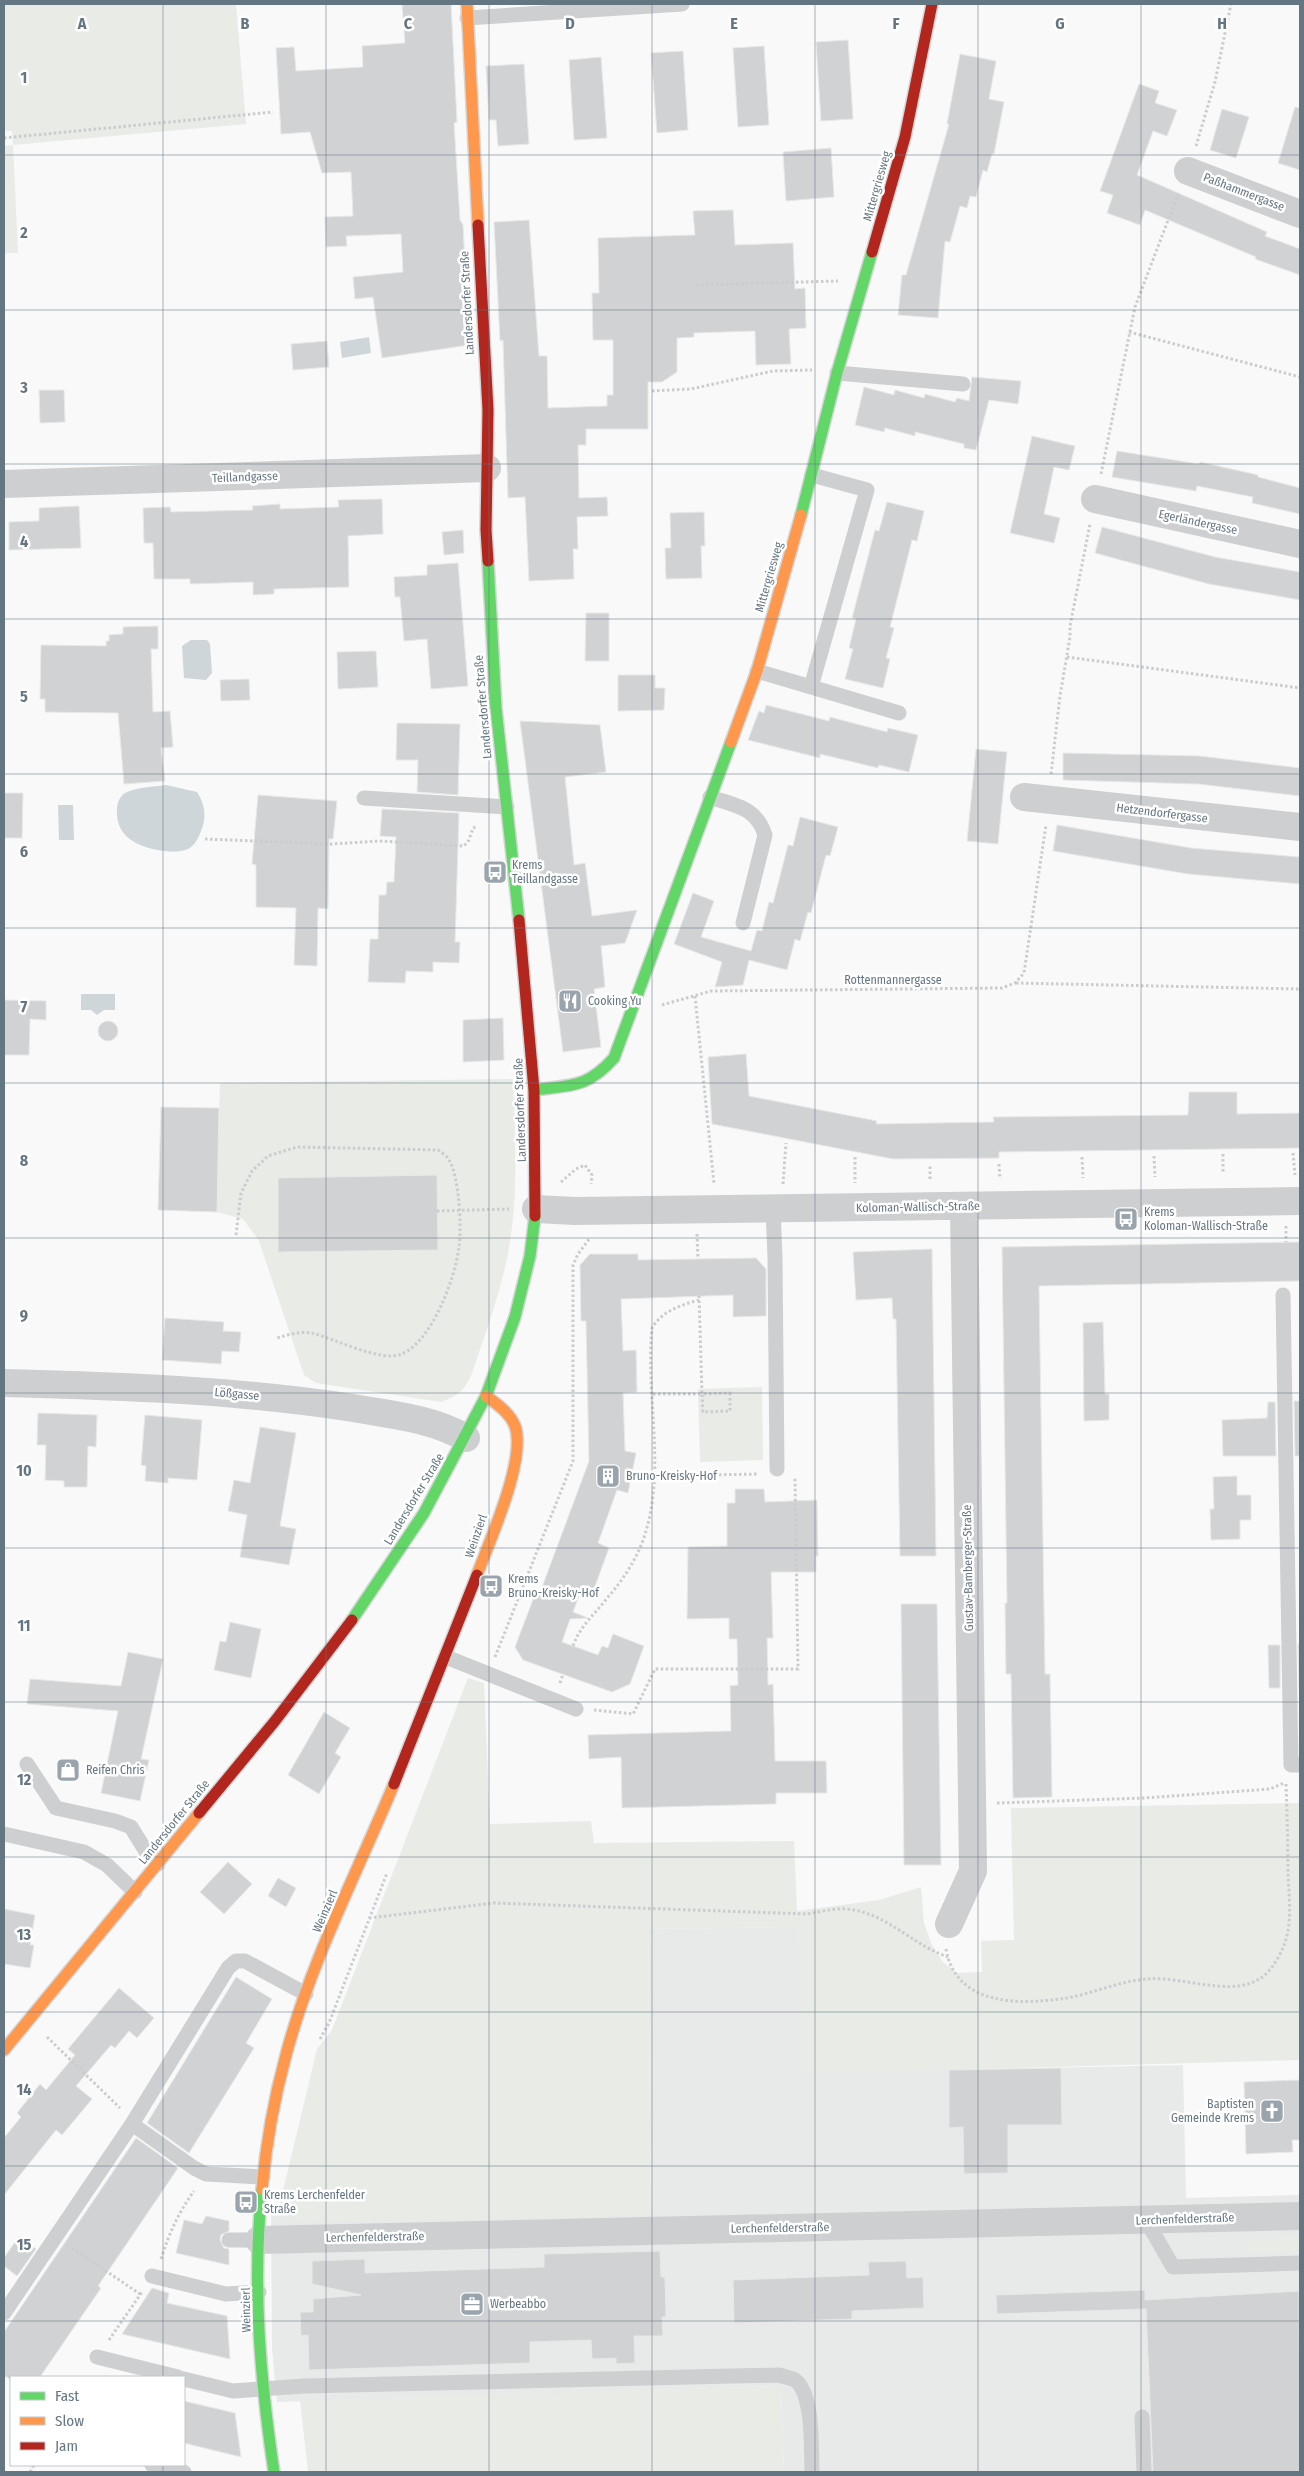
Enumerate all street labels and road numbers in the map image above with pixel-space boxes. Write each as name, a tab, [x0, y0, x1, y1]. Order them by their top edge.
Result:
street label: Mittergriesweg	[860, 149, 894, 223]
street label: Paßhammergasse	[1201, 170, 1287, 214]
street label: Landersdorfer Straße	[457, 250, 477, 355]
street label: Teillandgasse	[212, 469, 278, 485]
street label: Egerländergasse	[1157, 507, 1239, 537]
street label: Mittergriesweg	[752, 540, 786, 614]
street label: Landersdorfer Straße	[471, 654, 495, 760]
street label: Hetzendorfergasse	[1116, 800, 1208, 826]
street label: Rottenmannergasse	[844, 973, 942, 987]
street label: Landersdorfer Straße	[511, 1058, 529, 1162]
street label: Koloman-Wallisch-Straße	[856, 1199, 980, 1215]
street label: Lößgasse	[214, 1385, 260, 1403]
street label: Landersdorfer Straße	[381, 1451, 447, 1547]
street label: Gustav-Bamberger-Straße	[960, 1505, 976, 1631]
street label: Weinzierl	[462, 1512, 490, 1560]
street label: Landersdorfer Straße	[136, 1777, 212, 1867]
street label: Weinzierl	[310, 1887, 340, 1935]
street label: Lerchenfelderstraße	[1135, 2210, 1235, 2228]
street label: Lerchenfelderstraße	[731, 2220, 829, 2236]
street label: Lerchenfelderstraße	[326, 2229, 424, 2245]
street label: Weinzierl	[239, 2287, 253, 2333]

